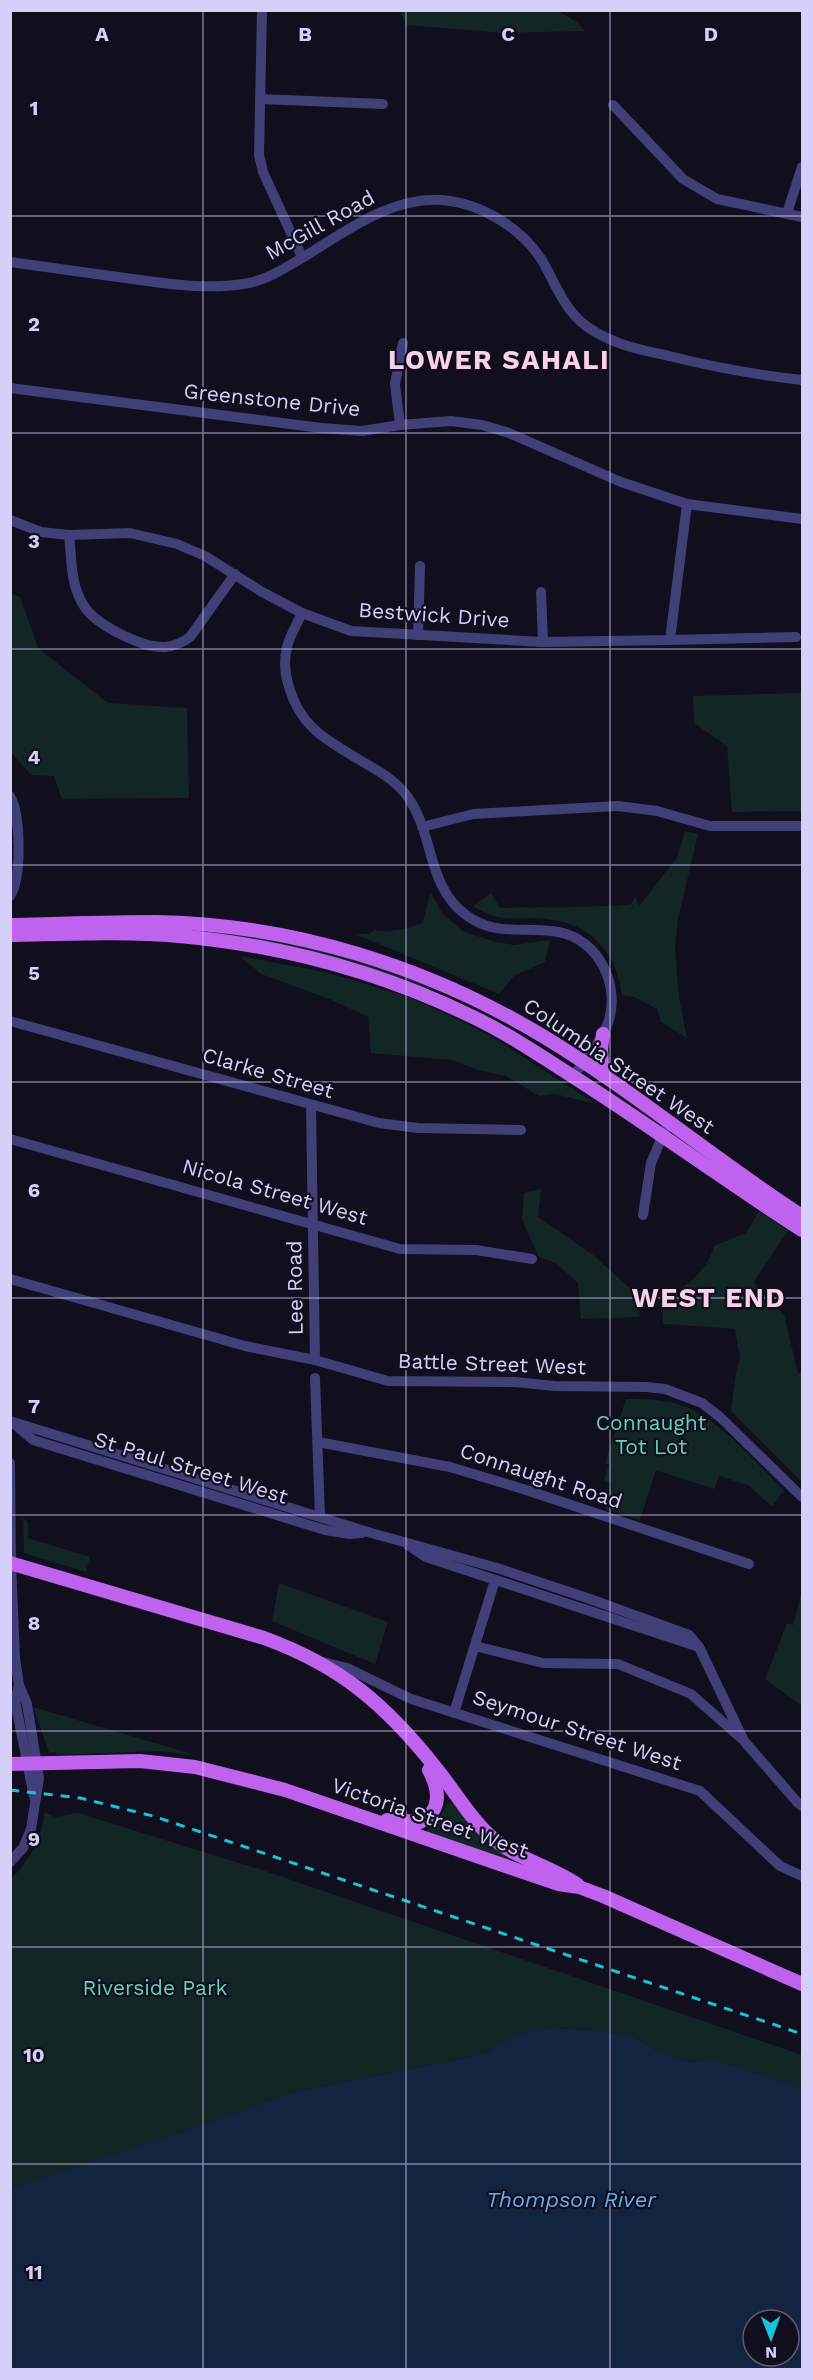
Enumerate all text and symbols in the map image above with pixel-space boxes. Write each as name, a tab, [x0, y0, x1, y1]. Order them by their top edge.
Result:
text: A	[95, 22, 109, 46]
text: B	[298, 22, 312, 46]
text: C	[501, 22, 515, 46]
text: D	[704, 22, 718, 46]
text: 1	[30, 96, 38, 120]
street label: McGill Road	[261, 184, 379, 265]
text: 2	[28, 312, 40, 336]
district label: LOWER SAHALI	[388, 344, 610, 376]
street label: Greenstone Drive	[182, 378, 362, 421]
text: 3	[28, 529, 40, 553]
street label: Bestwick Drive	[358, 597, 510, 632]
text: 4	[28, 745, 41, 769]
text: 5	[28, 961, 40, 985]
street label: Columbia Street West	[519, 992, 720, 1139]
street label: Clarke Street	[200, 1042, 337, 1103]
street label: Nicola Street West	[180, 1153, 371, 1230]
text: 6	[28, 1178, 40, 1202]
street label: Lee Road	[281, 1240, 308, 1336]
district label: WEST END	[632, 1282, 786, 1314]
street label: Battle Street West	[397, 1348, 587, 1379]
text: 7	[28, 1394, 40, 1418]
park label: Connaught Tot Lot	[596, 1410, 707, 1459]
street label: St Paul Street West	[91, 1426, 291, 1509]
street label: Connaught Road	[457, 1438, 625, 1514]
text: 8	[28, 1611, 40, 1635]
street label: Seymour Street West	[470, 1684, 685, 1775]
street label: Victoria Street West	[329, 1772, 532, 1863]
text: 9	[28, 1827, 40, 1851]
park label: Riverside Park	[83, 1975, 228, 2000]
text: 10	[23, 2043, 45, 2067]
water label: Thompson River	[486, 2187, 657, 2212]
text: 11	[25, 2260, 43, 2284]
north arrow	[741, 2308, 801, 2368]
text: N	[765, 2343, 777, 2362]

